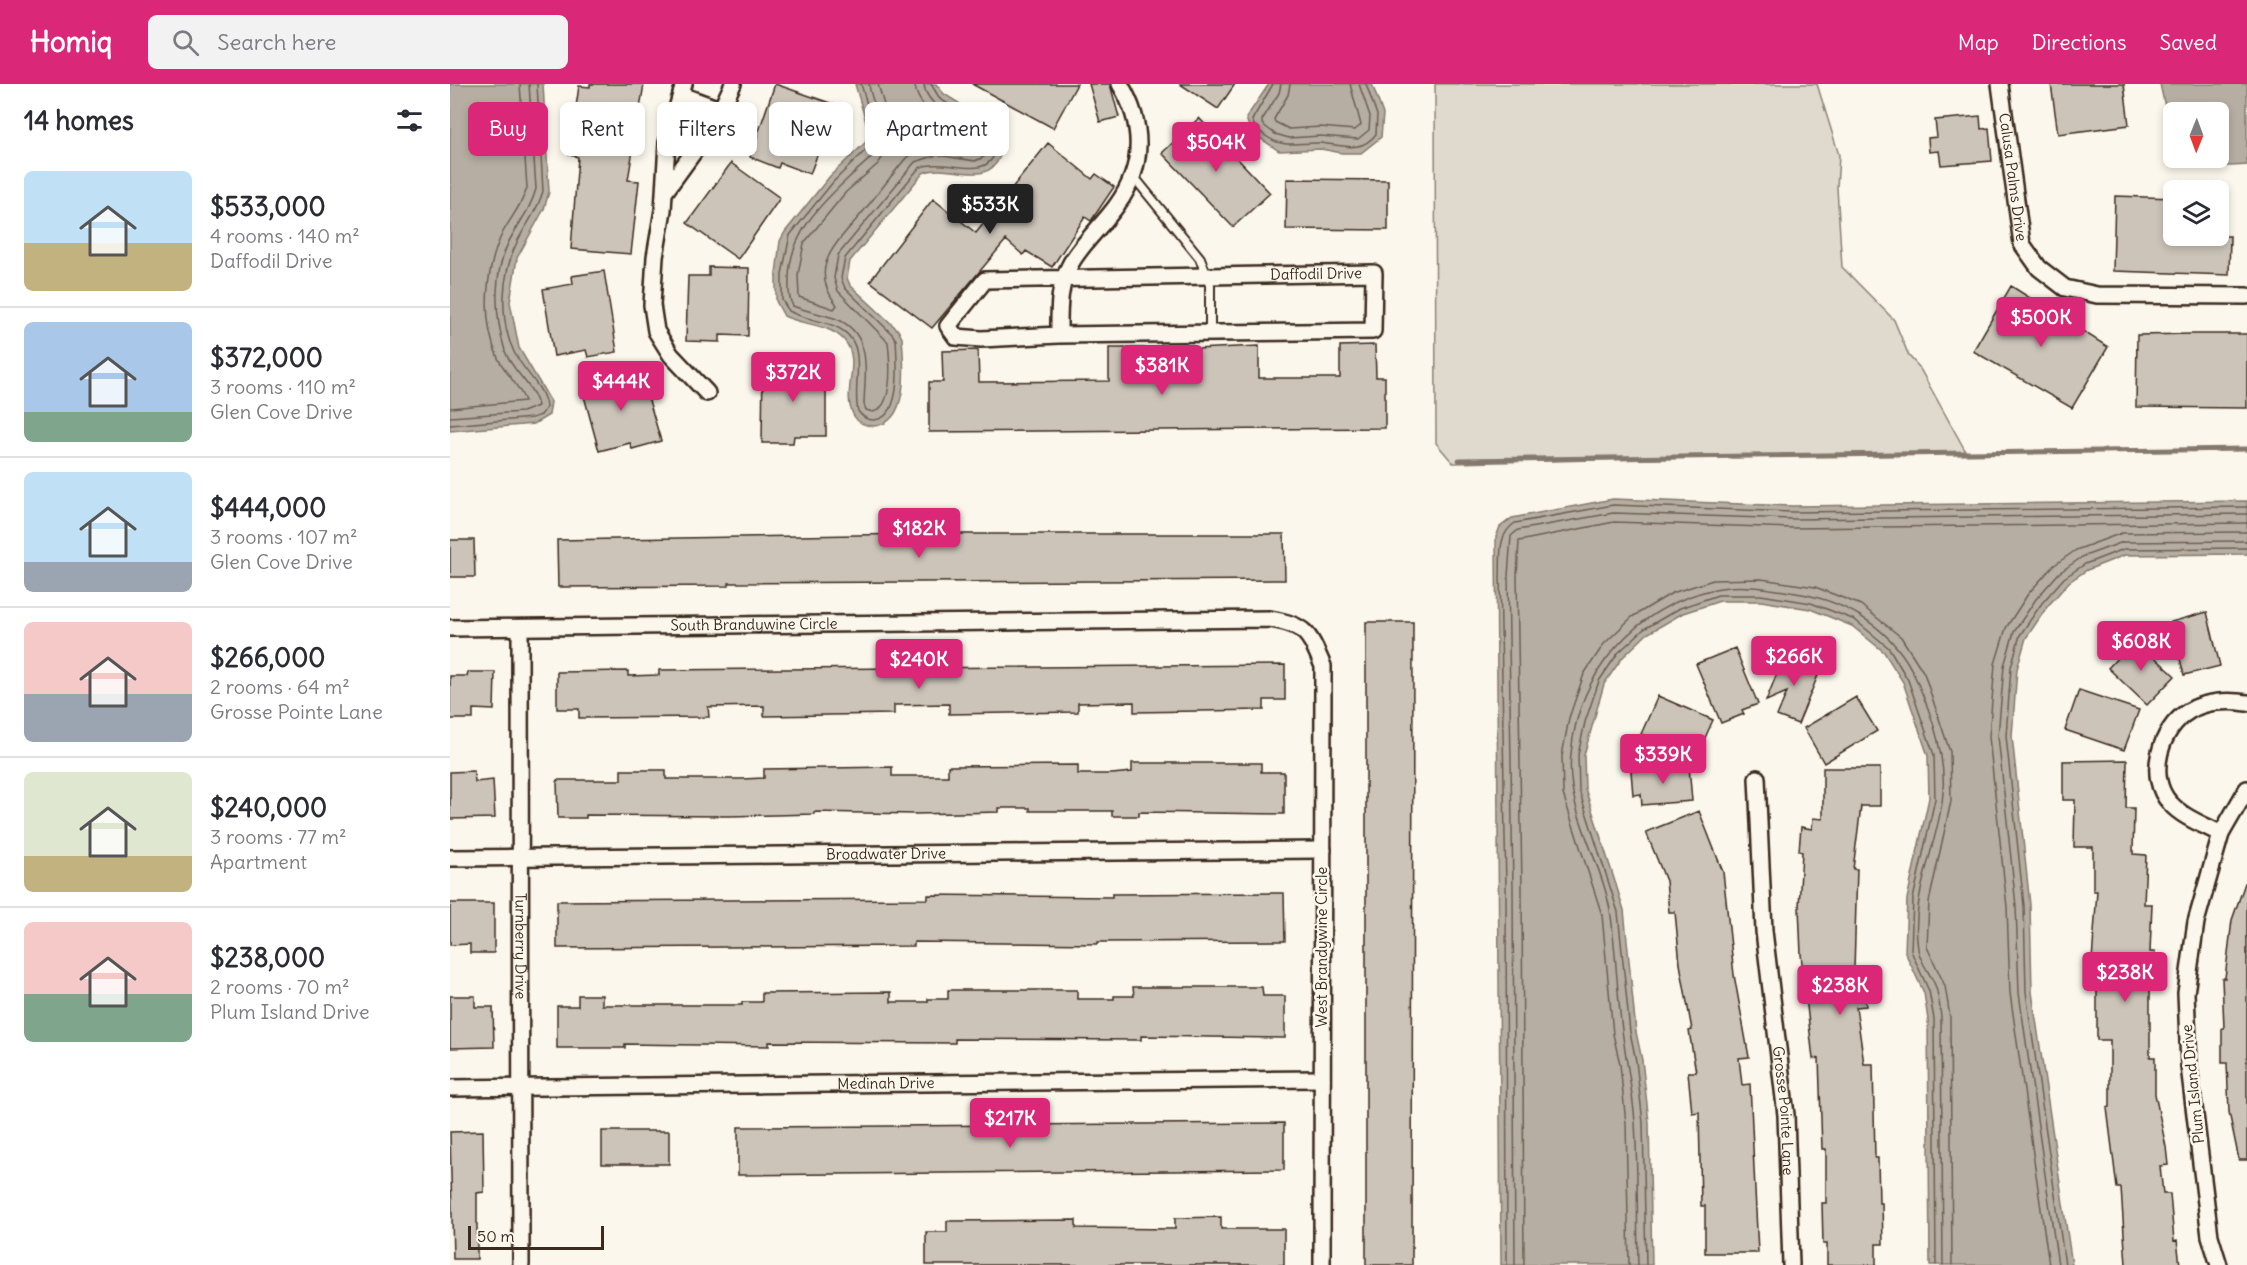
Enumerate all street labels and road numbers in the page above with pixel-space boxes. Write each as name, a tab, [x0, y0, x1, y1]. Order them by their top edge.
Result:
street label: Calusa Palms Drive	[1995, 112, 2032, 242]
street label: Daffodil Drive	[1270, 263, 1362, 284]
street label: South Brandywine Circle	[670, 614, 838, 635]
street label: Broadwater Drive	[826, 843, 946, 864]
street label: West Brandywine Circle	[1312, 867, 1331, 1027]
street label: Turnberry Drive	[511, 893, 531, 999]
street label: Plum Island Drive	[2177, 1024, 2208, 1145]
street label: Grosse Pointe Lane	[1769, 1045, 1798, 1176]
street label: Medinah Drive	[837, 1073, 935, 1093]

